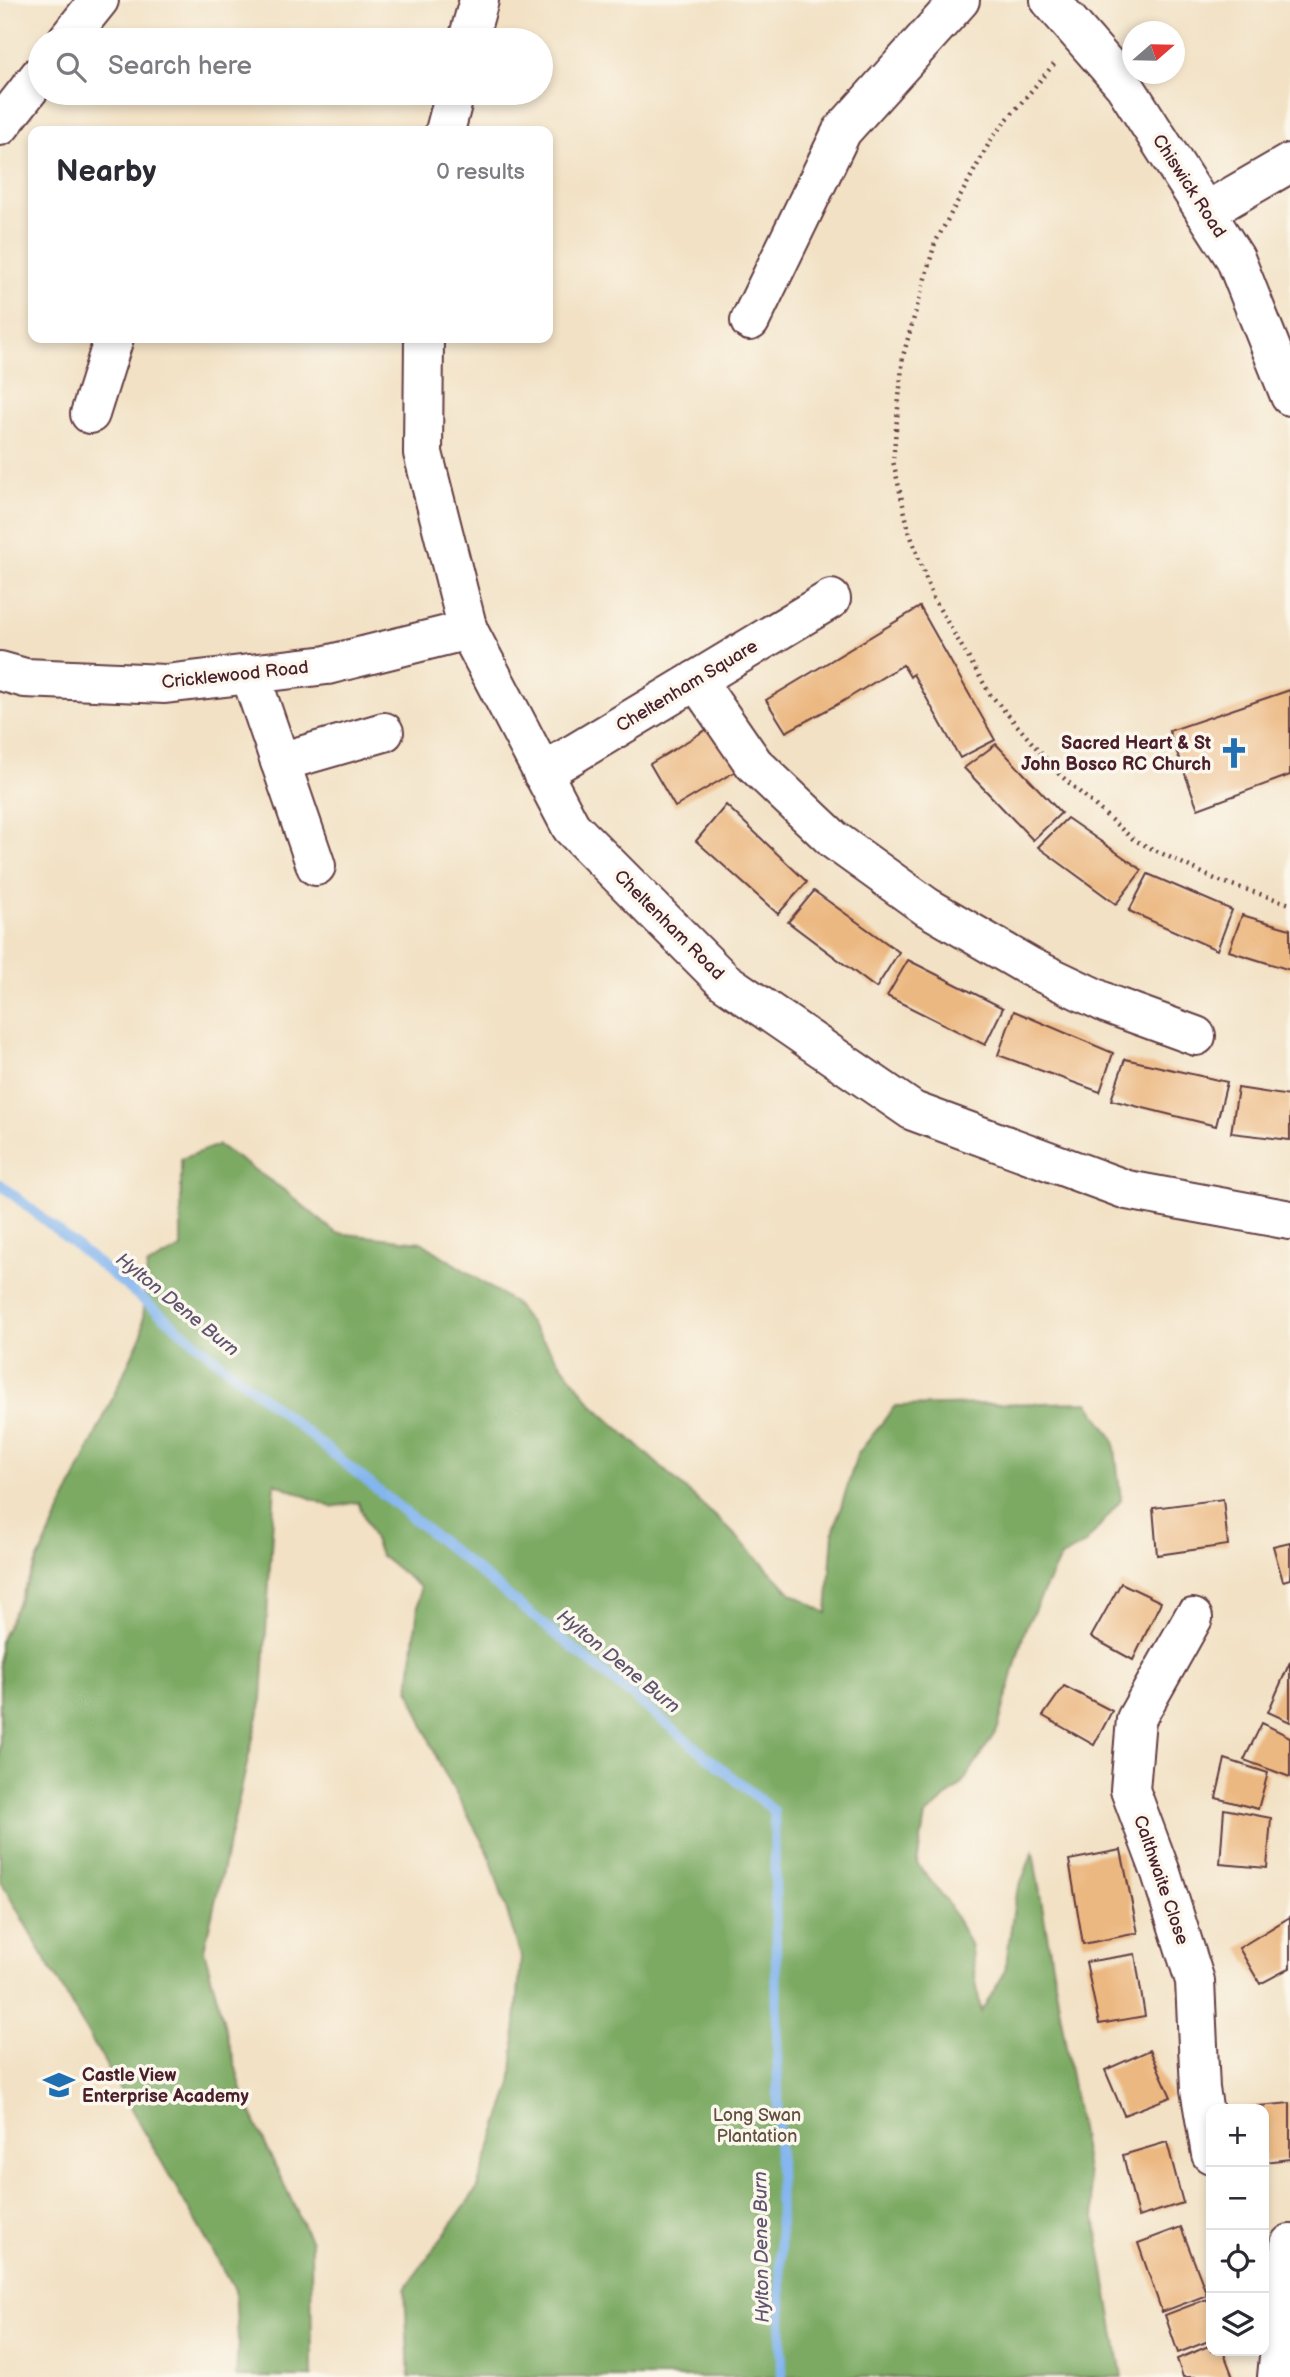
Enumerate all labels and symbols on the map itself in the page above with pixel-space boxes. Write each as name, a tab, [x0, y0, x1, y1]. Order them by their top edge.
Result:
north arrow	[1122, 21, 1185, 84]
street label: Chiswick Road	[1148, 130, 1230, 242]
street label: Cheltenham Square	[612, 635, 762, 737]
street label: Cricklewood Road	[161, 657, 309, 693]
place label: Sacred Heart & St John Bosco RC Church	[1021, 733, 1211, 775]
church icon: Sacred Heart & St John Bosco RC Church	[1217, 736, 1251, 770]
street label: Cheltenham Road	[610, 866, 728, 984]
water label: Hylton Dene Burn	[111, 1248, 243, 1362]
water label: Hylton Dene Burn	[552, 1605, 684, 1719]
street label: Calthwaite Close	[1129, 1812, 1193, 1948]
place label: Castle View Enterprise Academy	[82, 2065, 249, 2107]
school or university icon: Castle View Enterprise Academy	[42, 2068, 76, 2102]
park label: Long Swan Plantation	[713, 2105, 801, 2147]
water label: Hylton Dene Burn	[749, 2171, 775, 2323]

